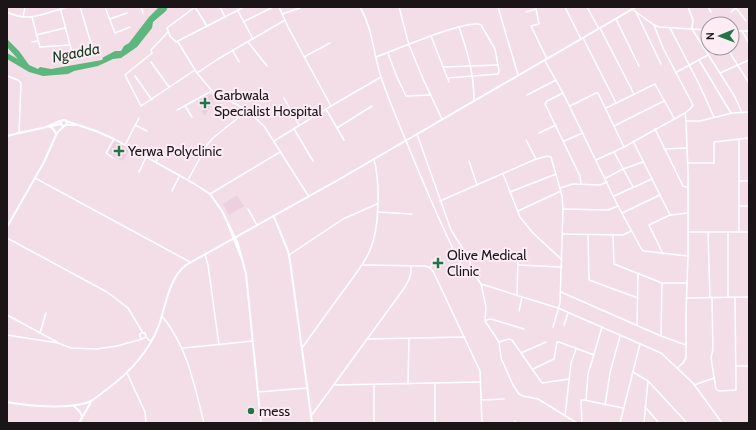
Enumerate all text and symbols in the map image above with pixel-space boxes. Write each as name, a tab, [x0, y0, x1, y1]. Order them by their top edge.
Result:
north arrow	[700, 16, 740, 56]
text: N	[703, 32, 717, 40]
water label: Ngadda	[51, 40, 101, 66]
place label: Garbwala Specialist Hospital	[214, 86, 322, 120]
marker: Garbwala Specialist Hospital	[199, 97, 211, 109]
place label: Yerwa Polyclinic	[127, 142, 222, 160]
marker: Yerwa Polyclinic	[113, 145, 125, 157]
place label: Olive Medical Clinic	[447, 246, 527, 280]
marker: Olive Medical Clinic	[432, 257, 444, 269]
place label: mess	[259, 402, 290, 420]
marker: mess	[246, 406, 256, 416]

